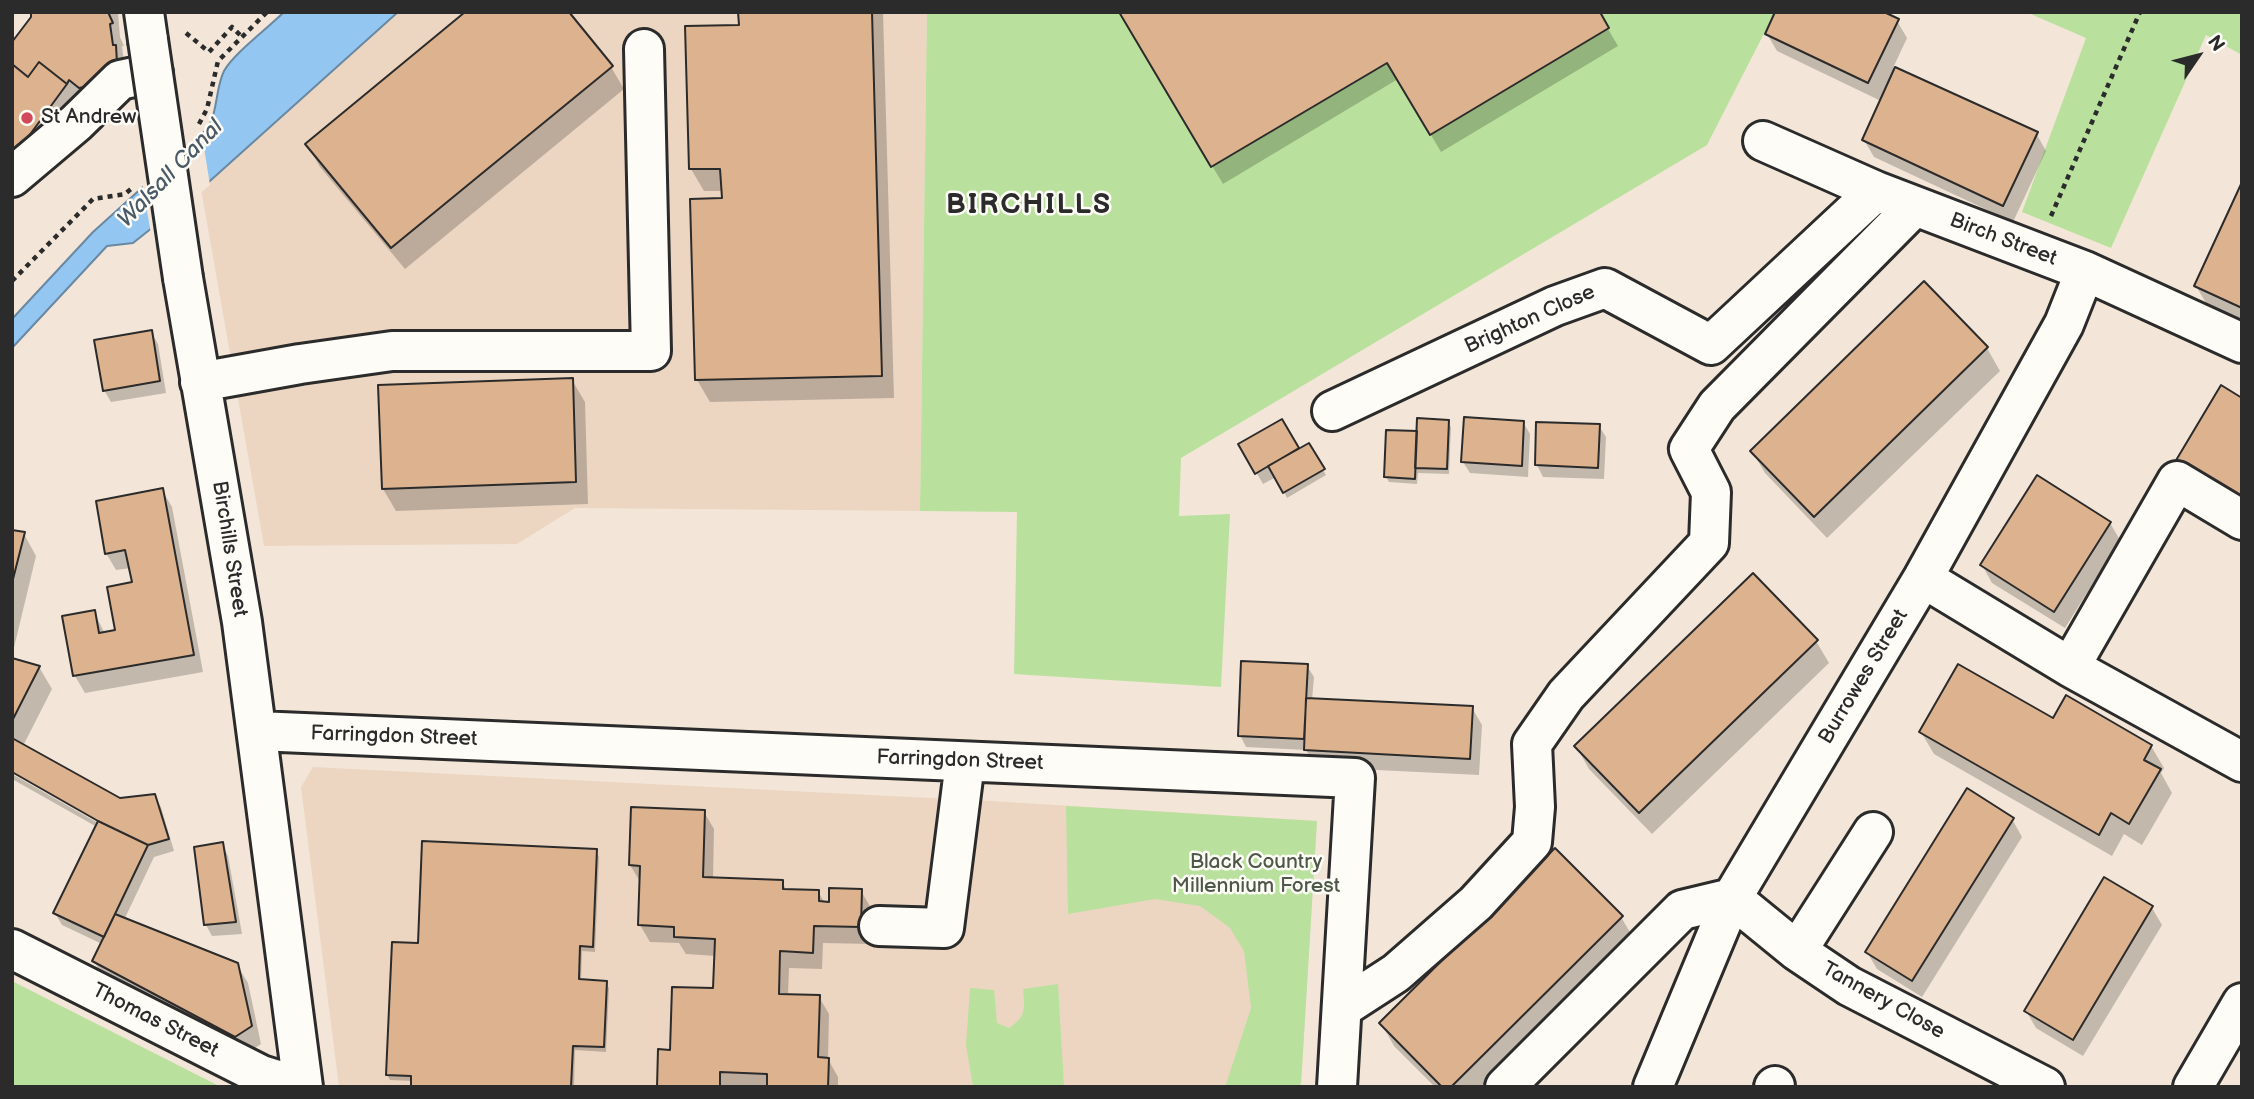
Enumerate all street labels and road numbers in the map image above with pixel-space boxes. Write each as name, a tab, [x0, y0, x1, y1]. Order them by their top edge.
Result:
street label: Birch Street	[1946, 208, 2060, 272]
street label: Brighton Close	[1461, 280, 1599, 360]
street label: Birchills Street	[206, 479, 252, 619]
street label: Burrowes Street	[1814, 605, 1914, 749]
street label: Farringdon Street	[310, 721, 478, 753]
street label: Farringdon Street	[876, 745, 1044, 777]
street label: Tannery Close	[1817, 957, 1949, 1045]
street label: Thomas Street	[88, 978, 222, 1064]

